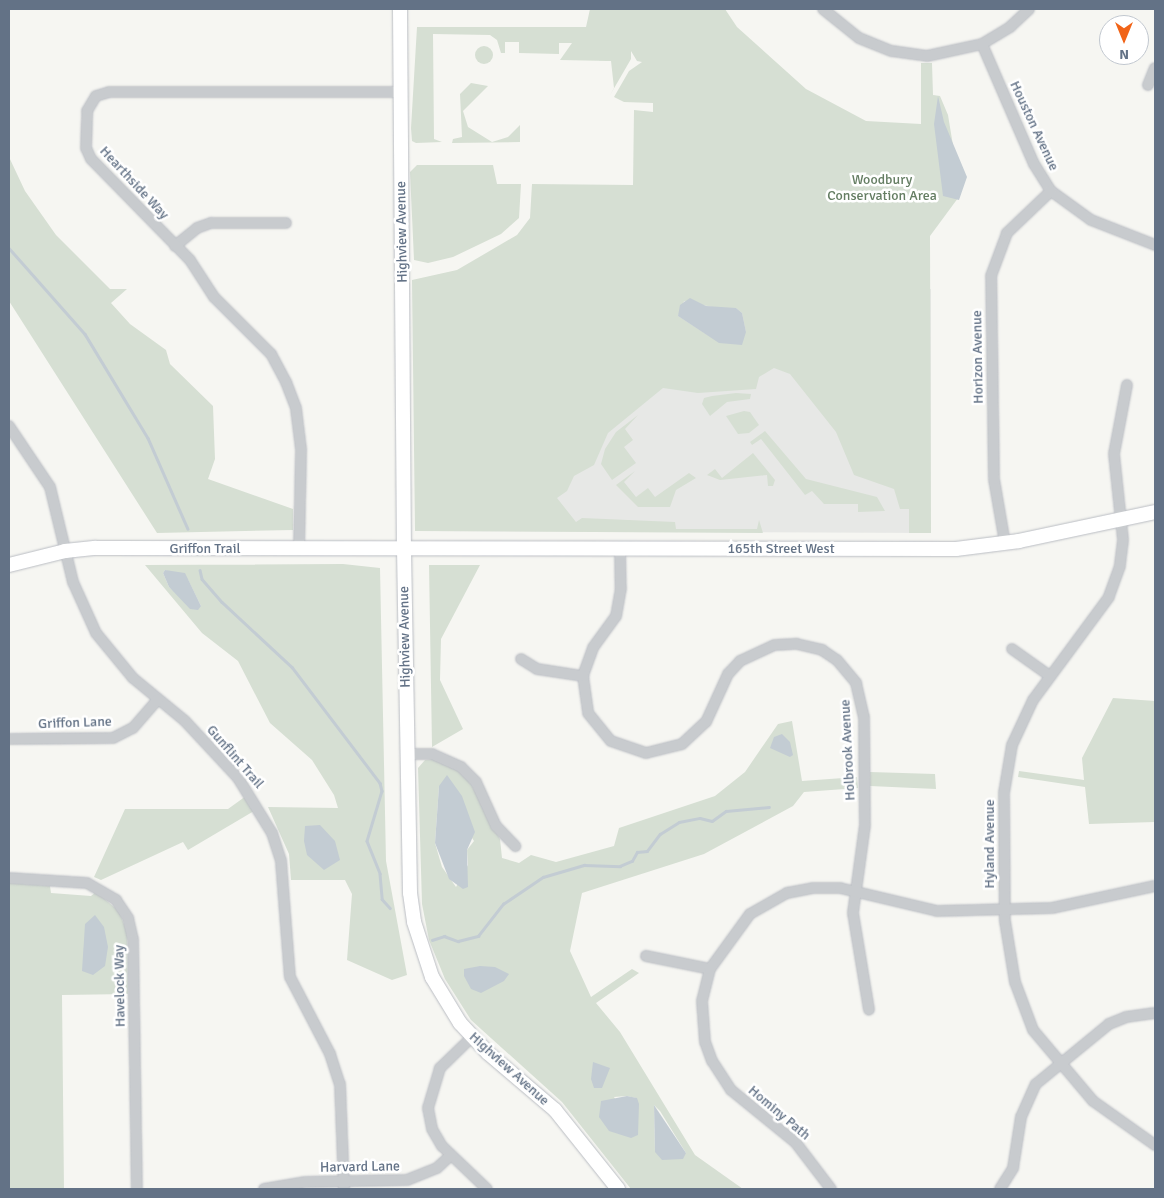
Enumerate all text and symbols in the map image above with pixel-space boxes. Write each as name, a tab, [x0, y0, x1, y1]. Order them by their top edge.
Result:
north arrow	[1099, 15, 1149, 65]
text: N	[1119, 46, 1129, 63]
street label: Houston Avenue	[1006, 78, 1062, 174]
street label: Hearthside Way	[96, 143, 172, 223]
park label: Woodbury Conservation Area	[827, 172, 937, 204]
street label: Highview Avenue	[393, 181, 411, 283]
street label: Horizon Avenue	[969, 310, 987, 404]
street label: Griffon Trail	[169, 541, 241, 557]
street label: 165th Street West	[727, 541, 835, 557]
street label: Highview Avenue	[396, 586, 414, 688]
street label: Holbrook Avenue	[837, 699, 859, 801]
street label: Griffon Lane	[38, 713, 112, 733]
street label: Gunflint Trail	[203, 722, 267, 792]
street label: Hyland Avenue	[982, 799, 998, 889]
street label: Havelock Way	[111, 945, 129, 1027]
street label: Highview Avenue	[466, 1029, 552, 1109]
street label: Hominy Path	[745, 1082, 813, 1144]
street label: Harvard Lane	[320, 1158, 400, 1176]

